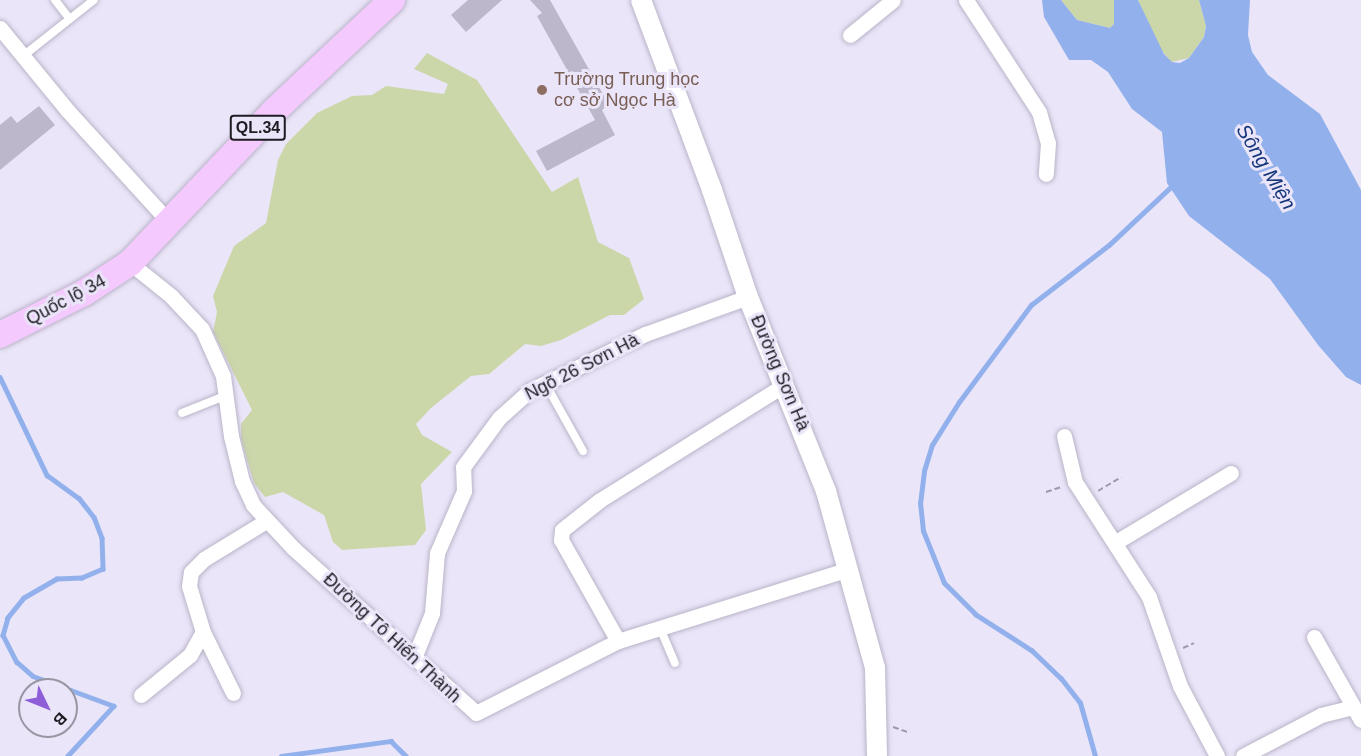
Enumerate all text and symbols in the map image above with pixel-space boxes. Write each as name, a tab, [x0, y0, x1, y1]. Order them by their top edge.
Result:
place label: Trường Trung học cơ sở Ngọc Hà	[554, 69, 700, 112]
marker: Trường Trung học cơ sở Ngọc Hà	[535, 83, 549, 97]
road number: QL.34	[230, 115, 286, 141]
water label: Sông Miện	[1231, 120, 1301, 214]
street label: Quốc lộ 34	[22, 270, 110, 330]
street label: Đường Sơn Hà	[746, 312, 814, 434]
street label: Ngõ 26 Sơn Hà	[521, 329, 643, 405]
street label: Đường Tô Hiến Thành	[318, 568, 466, 708]
north arrow	[18, 678, 78, 738]
text: B	[50, 709, 70, 729]

